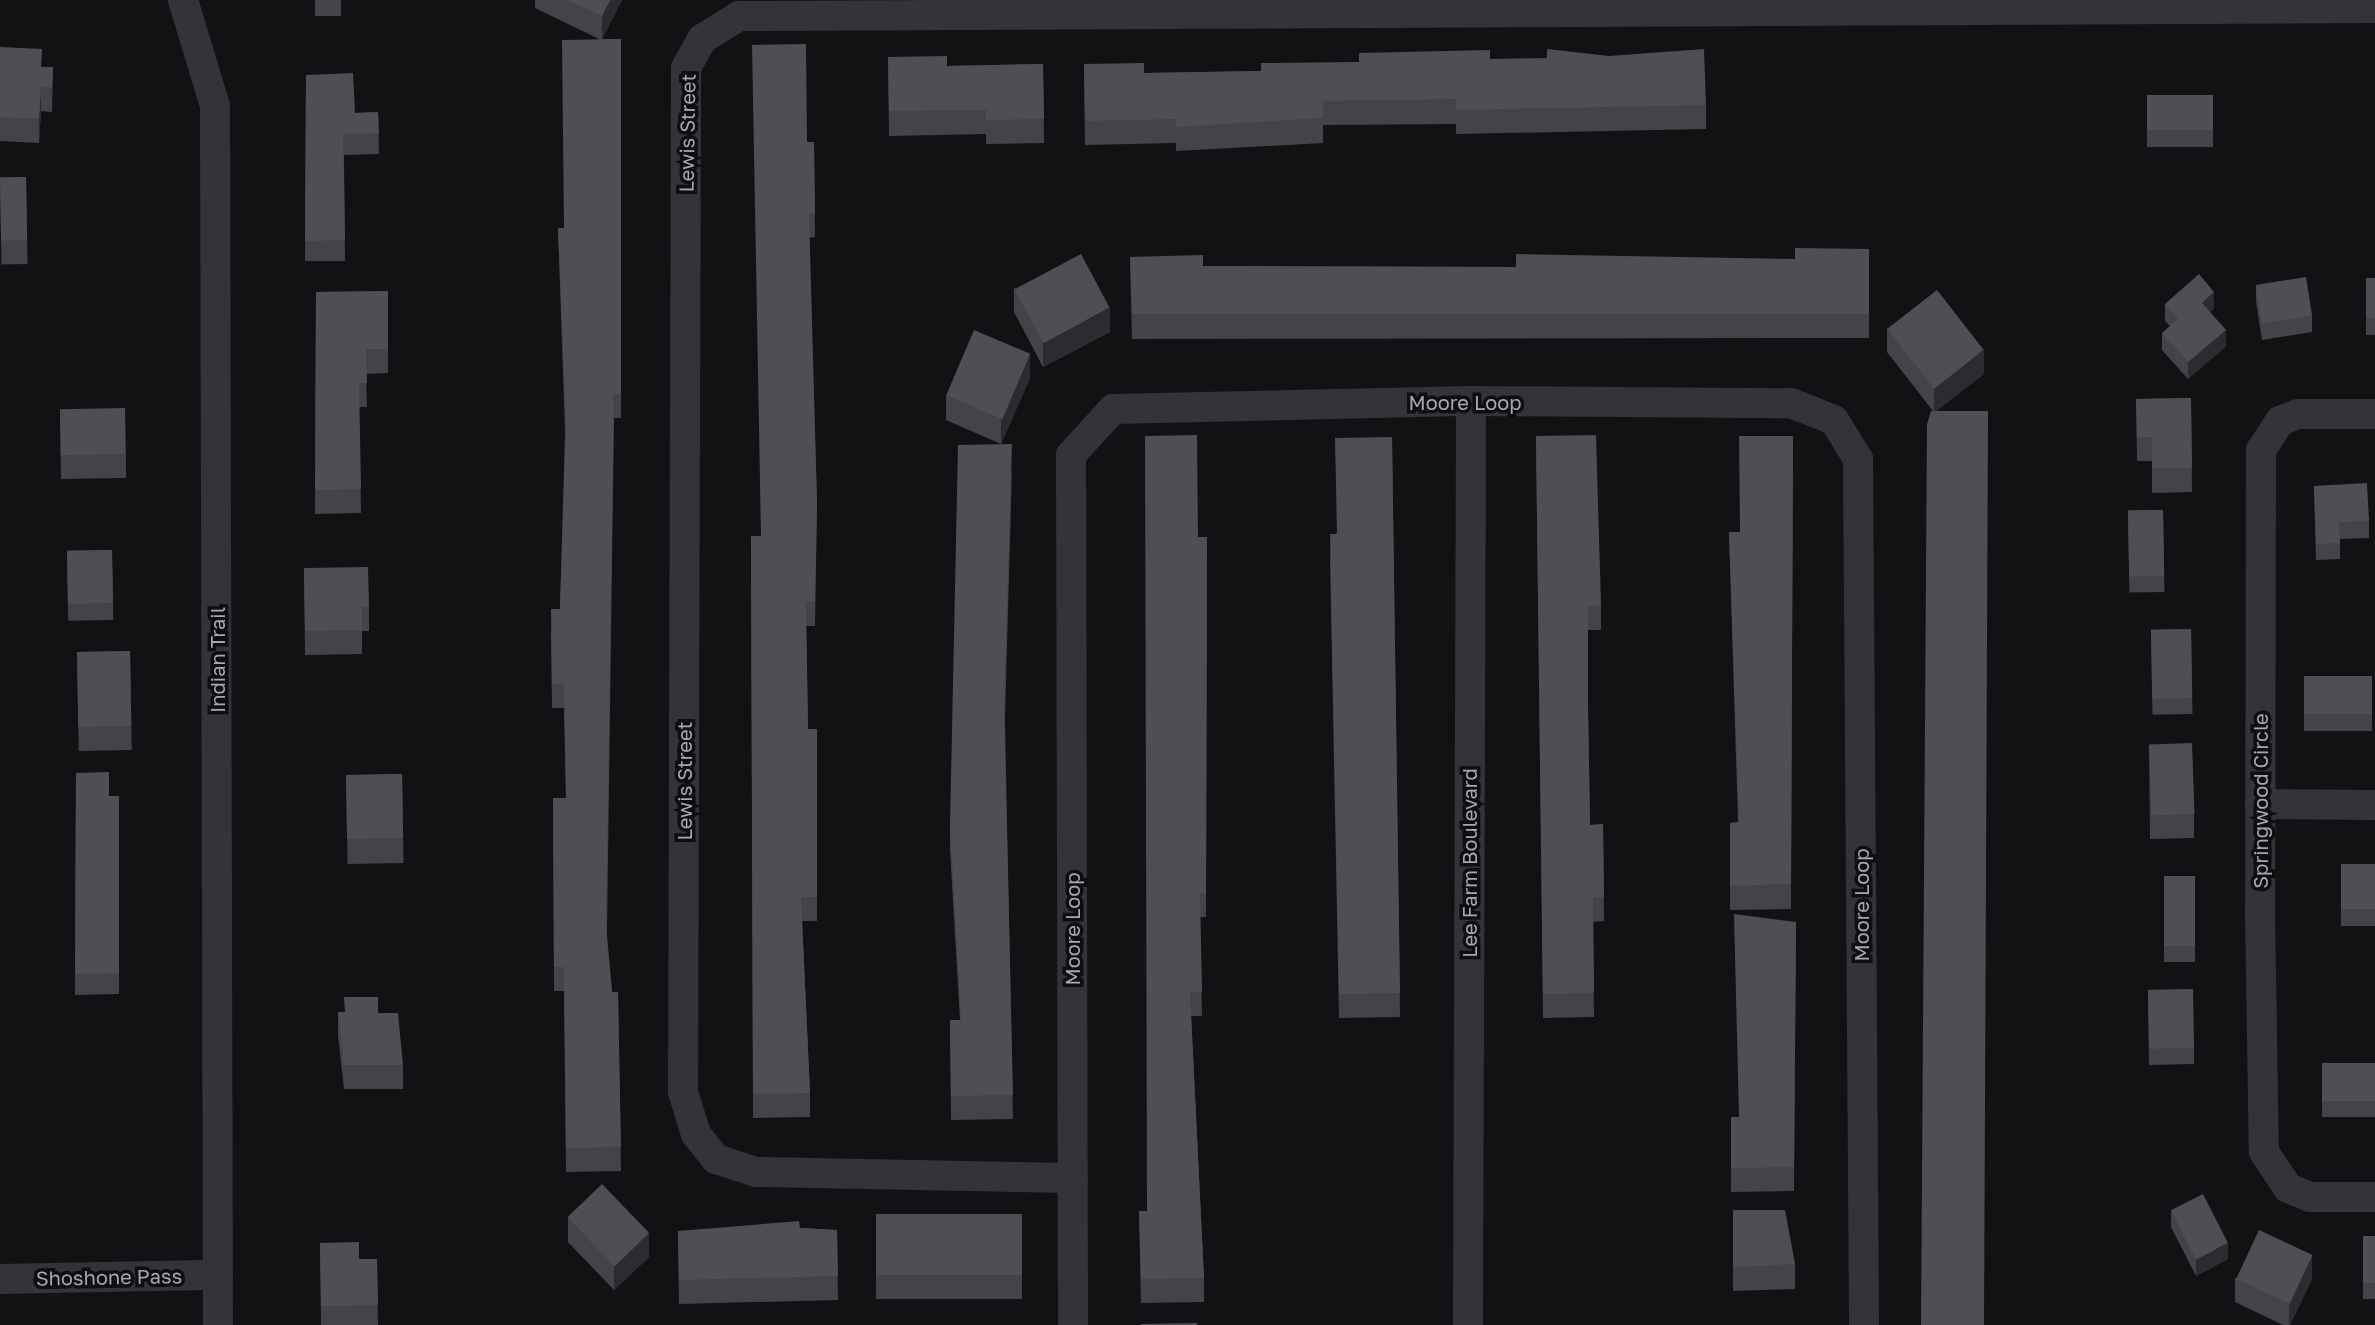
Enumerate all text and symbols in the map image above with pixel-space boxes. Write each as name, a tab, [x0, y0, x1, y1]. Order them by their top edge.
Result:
street label: Lewis Street	[674, 73, 700, 193]
street label: Moore Loop	[1409, 390, 1521, 414]
street label: Indian Trail	[205, 607, 229, 713]
street label: Springwood Circle	[2248, 713, 2272, 889]
street label: Lewis Street	[672, 722, 696, 840]
street label: Lee Farm Boulevard	[1457, 768, 1481, 958]
street label: Moore Loop	[1849, 849, 1873, 961]
street label: Moore Loop	[1060, 873, 1084, 985]
street label: Shoshone Pass	[36, 1264, 182, 1290]

